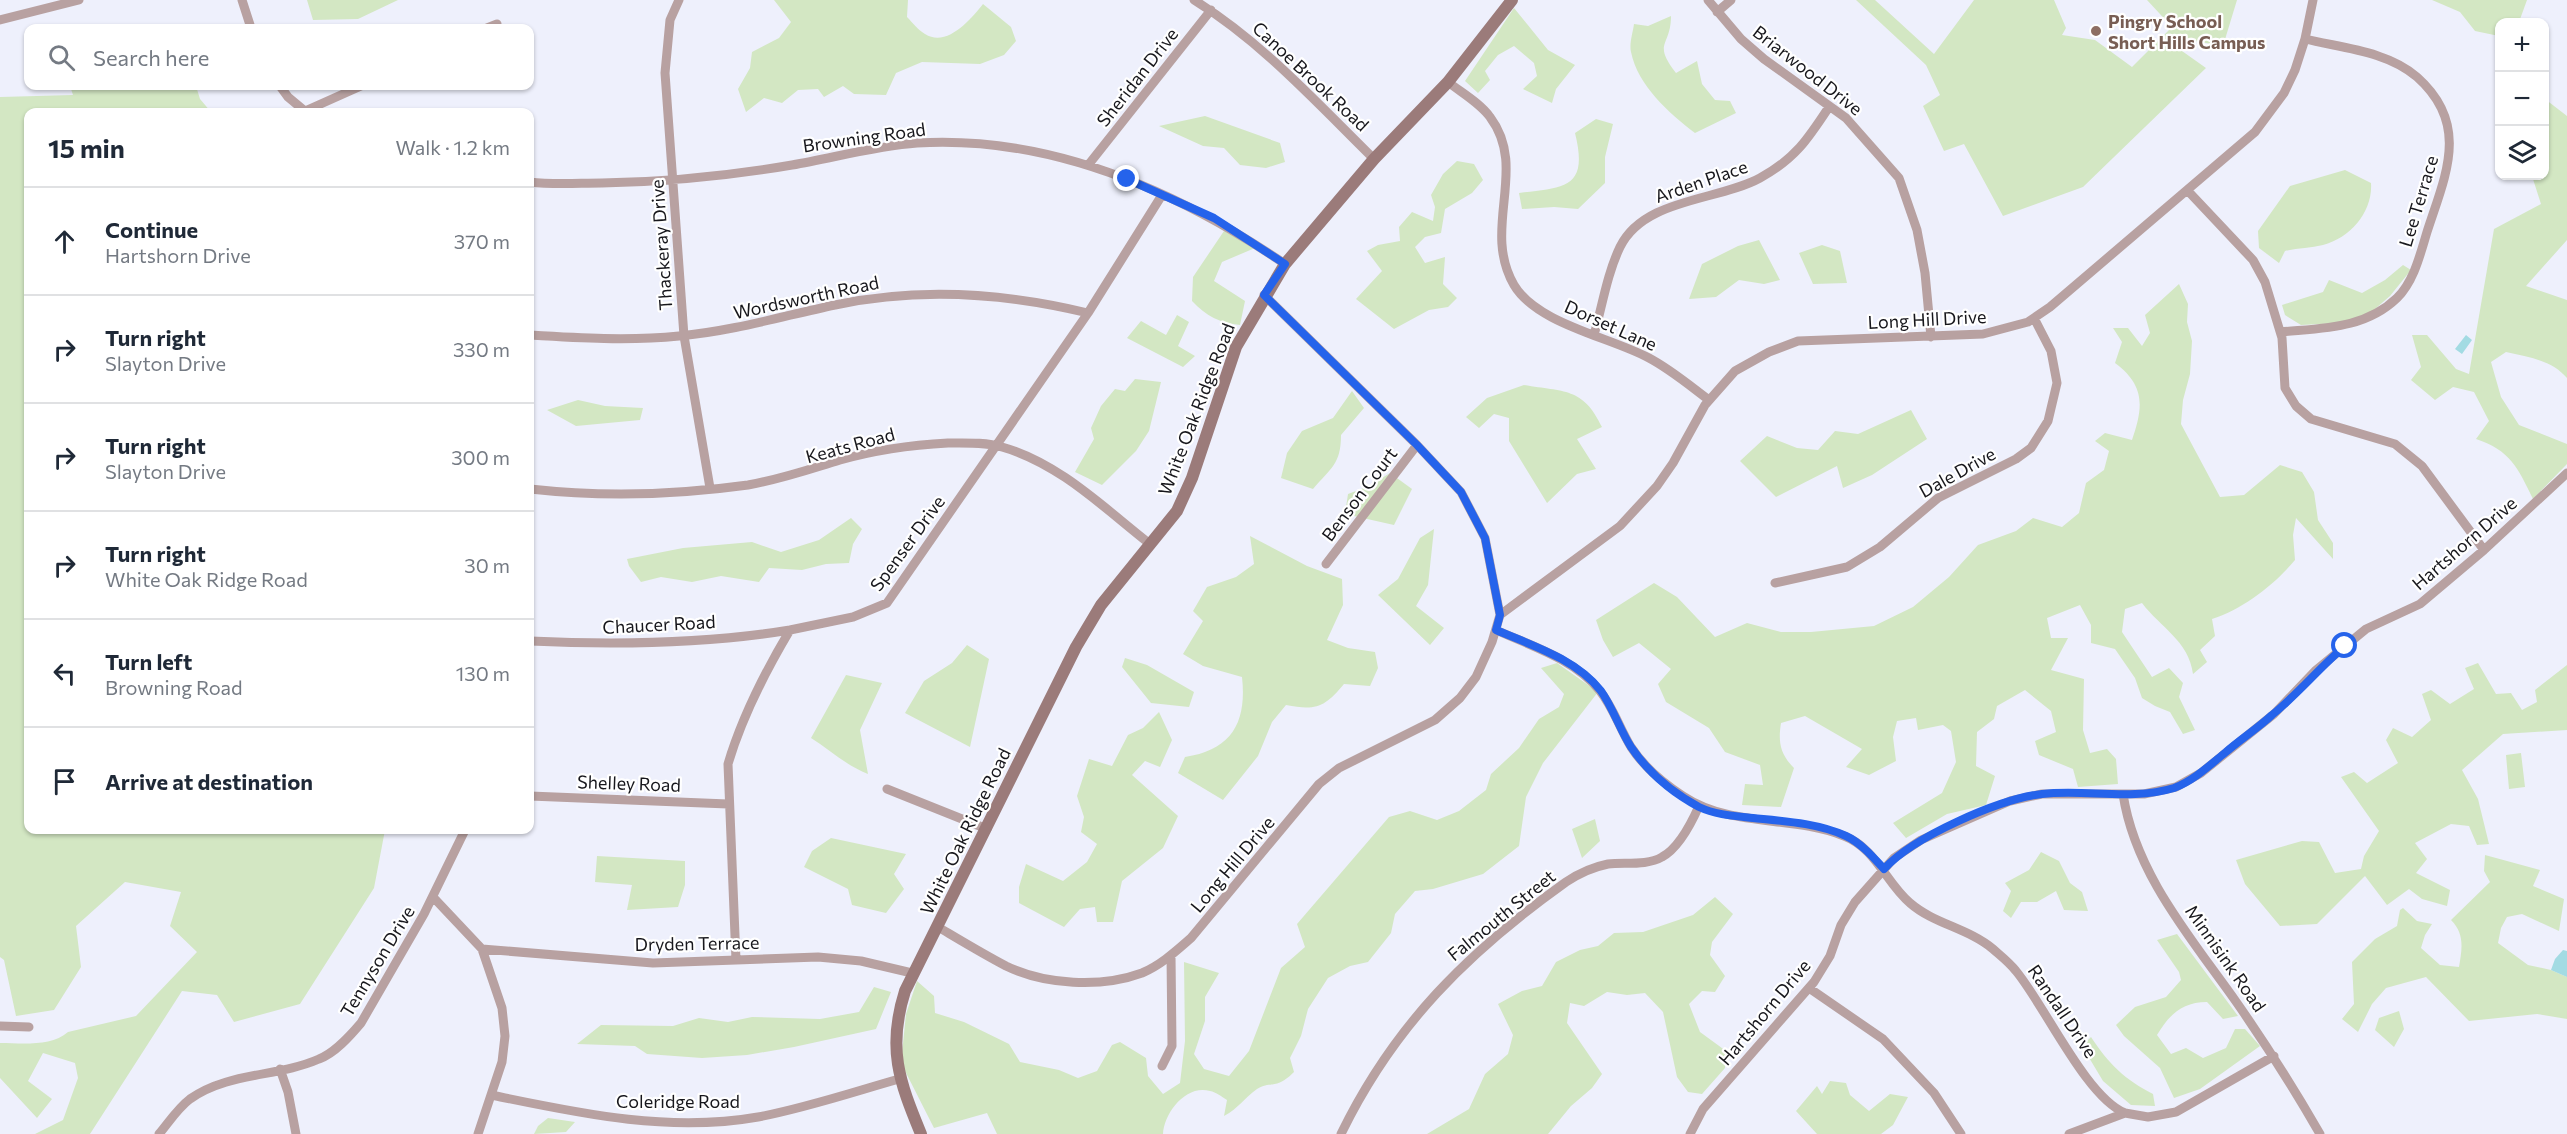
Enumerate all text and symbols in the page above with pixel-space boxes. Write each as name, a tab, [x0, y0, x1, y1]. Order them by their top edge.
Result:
place label: Pingry School Short Hills Campus	[2108, 10, 2265, 53]
street label: Canoe Brook Road	[1248, 16, 1374, 136]
map controls	[2495, 18, 2549, 180]
button: +	[2495, 18, 2549, 72]
street label: Briarwood Drive	[1749, 20, 1867, 120]
street label: Sheridan Drive	[1092, 23, 1182, 131]
search box	[24, 24, 534, 90]
marker: Pingry School Short Hills Campus	[2089, 24, 2103, 38]
icon: search	[45, 41, 78, 74]
text: Search here	[93, 44, 209, 71]
button: −	[2495, 72, 2549, 126]
street label: Browning Road	[801, 117, 927, 157]
button: layers	[2495, 126, 2549, 180]
text: 15 min	[48, 132, 125, 163]
text: Walk · 1.2 km	[395, 135, 510, 159]
street label: Lee Terrace	[2394, 153, 2442, 249]
street label: Arden Place	[1652, 155, 1750, 207]
route end	[1113, 165, 1139, 191]
street label: Thackeray Drive	[645, 179, 677, 311]
text: Continue	[105, 216, 198, 243]
icon: ahead	[48, 225, 81, 258]
text: 370 m	[454, 229, 510, 253]
text: Hartshorn Drive	[105, 243, 251, 267]
street label: Wordsworth Road	[731, 271, 881, 323]
street label: Dorset Lane	[1561, 295, 1661, 355]
street label: Long Hill Drive	[1867, 305, 1987, 333]
street label: White Oak Ridge Road	[1153, 320, 1239, 498]
text: Turn right	[105, 324, 206, 351]
icon: right	[48, 333, 81, 366]
text: 330 m	[453, 337, 510, 361]
text: Slayton Drive	[105, 351, 226, 375]
street label: Keats Road	[803, 423, 897, 467]
text: Turn right	[105, 432, 206, 459]
icon: right	[48, 441, 81, 474]
street label: Dale Drive	[1915, 442, 1999, 502]
street label: Benson Court	[1317, 443, 1401, 545]
text: 300 m	[451, 445, 510, 469]
text: Slayton Drive	[105, 459, 226, 483]
street label: Spenser Drive	[865, 491, 949, 595]
street label: Hartshorn Drive	[2407, 492, 2521, 594]
text: Turn right	[105, 540, 206, 567]
icon: right	[48, 549, 81, 582]
text: 30 m	[464, 553, 510, 577]
text: White Oak Ridge Road	[105, 567, 308, 591]
street label: Chaucer Road	[602, 610, 716, 638]
route start	[2331, 632, 2357, 658]
text: Turn left	[105, 648, 192, 675]
icon: left	[48, 657, 81, 690]
text: 130 m	[456, 661, 510, 685]
text: Browning Road	[105, 675, 243, 699]
street label: White Oak Ridge Road	[915, 744, 1015, 918]
icon: arrive	[48, 765, 81, 798]
text: Arrive at destination	[105, 768, 313, 795]
street label: Shelley Road	[577, 770, 681, 796]
street label: Long Hill Drive	[1185, 811, 1279, 917]
street label: Falmouth Street	[1443, 865, 1559, 965]
street label: Minnisink Road	[2181, 900, 2271, 1016]
street label: Tennyson Drive	[335, 902, 419, 1020]
street label: Dryden Terrace	[634, 931, 760, 955]
street label: Hartshorn Drive	[1713, 955, 1815, 1069]
street label: Randall Drive	[2024, 960, 2102, 1062]
street label: Coleridge Road	[616, 1090, 740, 1112]

